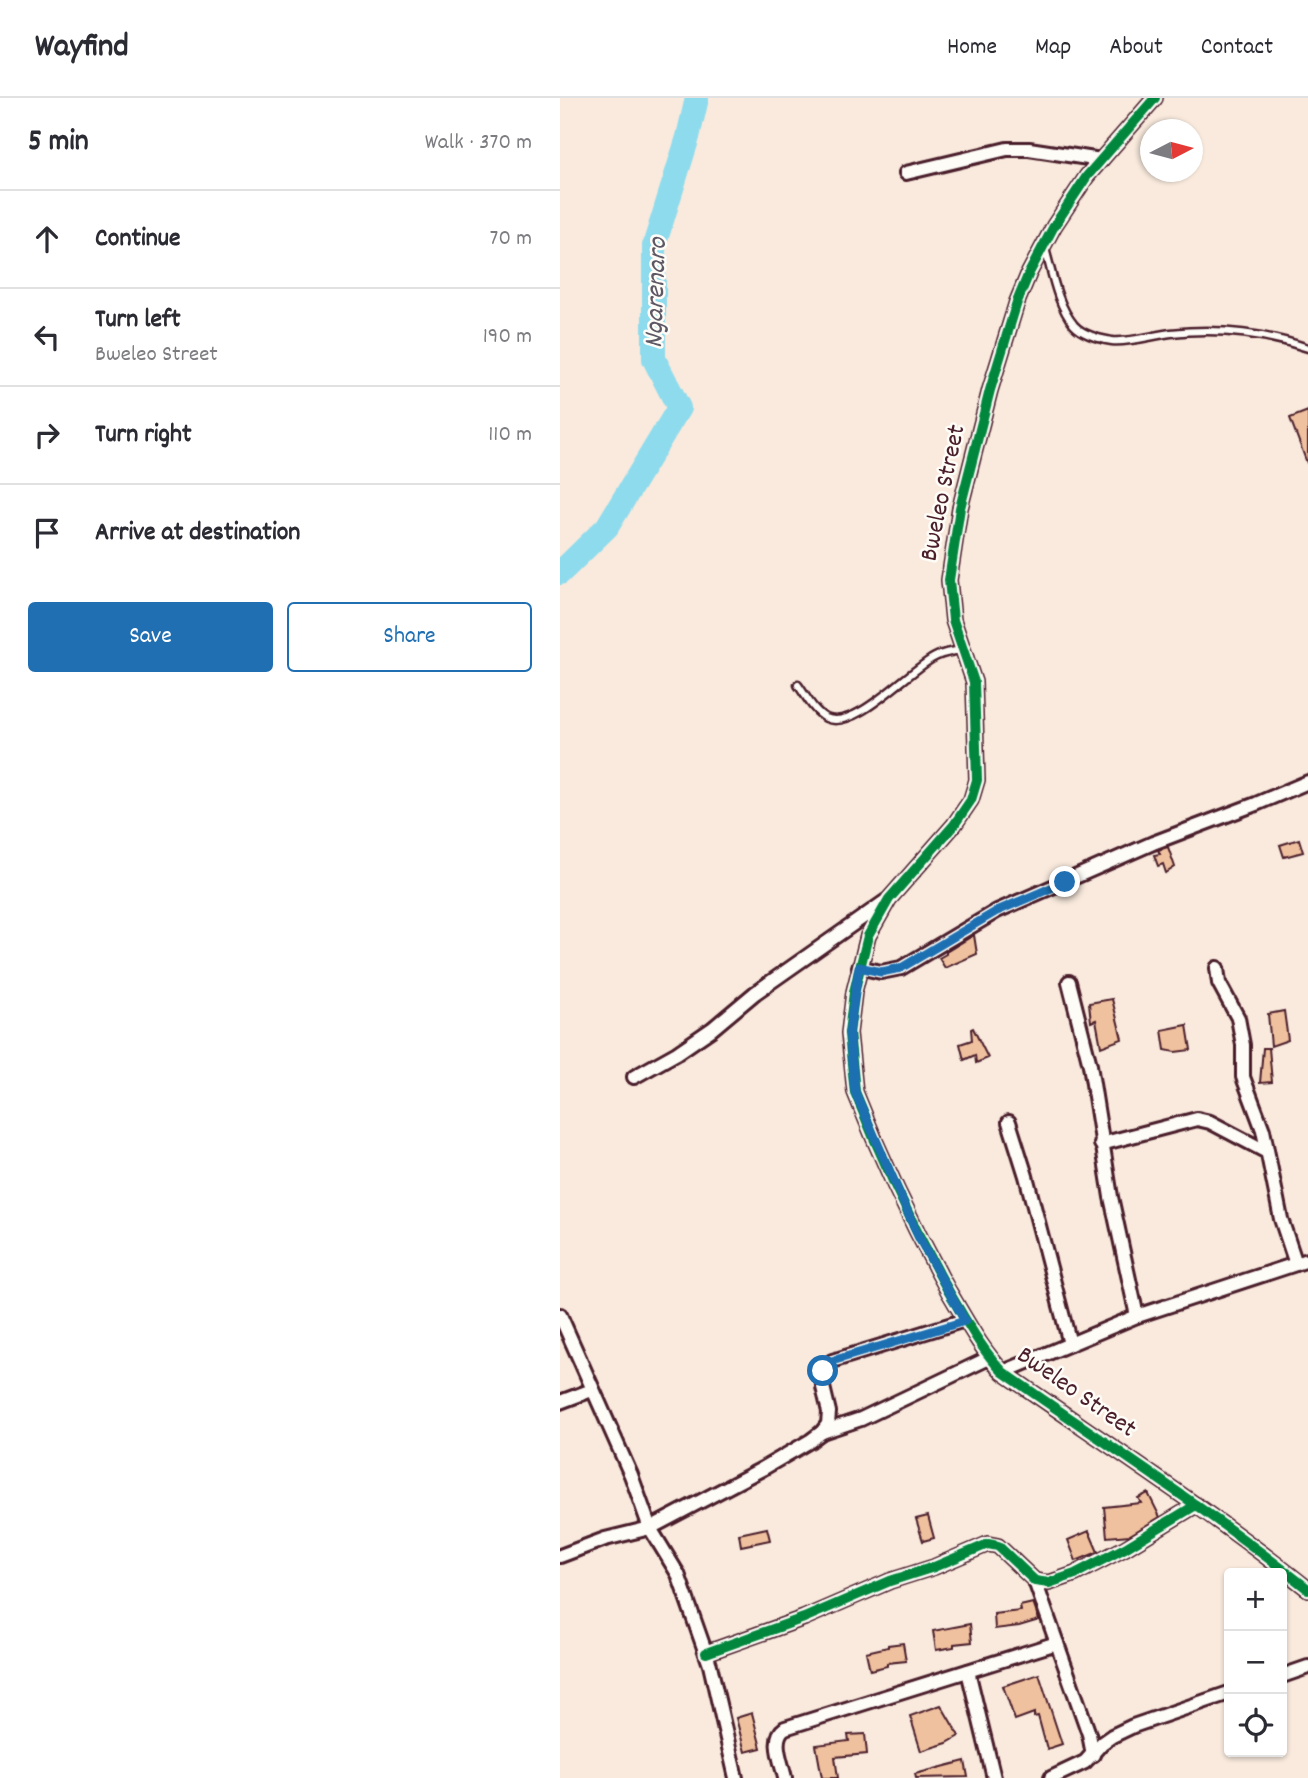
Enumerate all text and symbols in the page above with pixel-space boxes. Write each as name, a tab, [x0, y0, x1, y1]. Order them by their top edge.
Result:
text: Wayfind	[35, 25, 129, 72]
text: Home	[947, 31, 997, 65]
text: Map	[1035, 31, 1071, 65]
text: About	[1109, 31, 1163, 65]
text: Contact	[1201, 31, 1273, 65]
north arrow	[1140, 119, 1203, 182]
text: 5 min	[28, 122, 89, 165]
text: Walk · 370 m	[425, 127, 532, 160]
icon: ahead	[28, 220, 66, 258]
text: Continue	[95, 221, 180, 258]
text: 70 m	[490, 223, 532, 256]
water label: Ngarenaro	[636, 235, 680, 349]
text: Turn left	[95, 302, 181, 339]
icon: left	[28, 318, 66, 356]
text: 190 m	[483, 321, 532, 354]
text: Bweleo Street	[95, 339, 218, 372]
icon: right	[28, 416, 66, 454]
text: Turn right	[95, 417, 192, 454]
text: 110 m	[488, 419, 532, 452]
street label: Bweleo Street	[911, 421, 977, 565]
icon: arrive	[28, 514, 66, 552]
text: Arrive at destination	[95, 515, 300, 552]
button: Save	[28, 602, 273, 672]
button: Share	[287, 602, 532, 672]
route end	[1049, 866, 1080, 897]
street label: Bweleo Street	[1009, 1338, 1144, 1448]
route start	[807, 1355, 838, 1386]
map controls	[1224, 1568, 1287, 1757]
button: +	[1224, 1568, 1287, 1631]
button: −	[1224, 1631, 1287, 1694]
button: locate	[1224, 1694, 1287, 1757]

